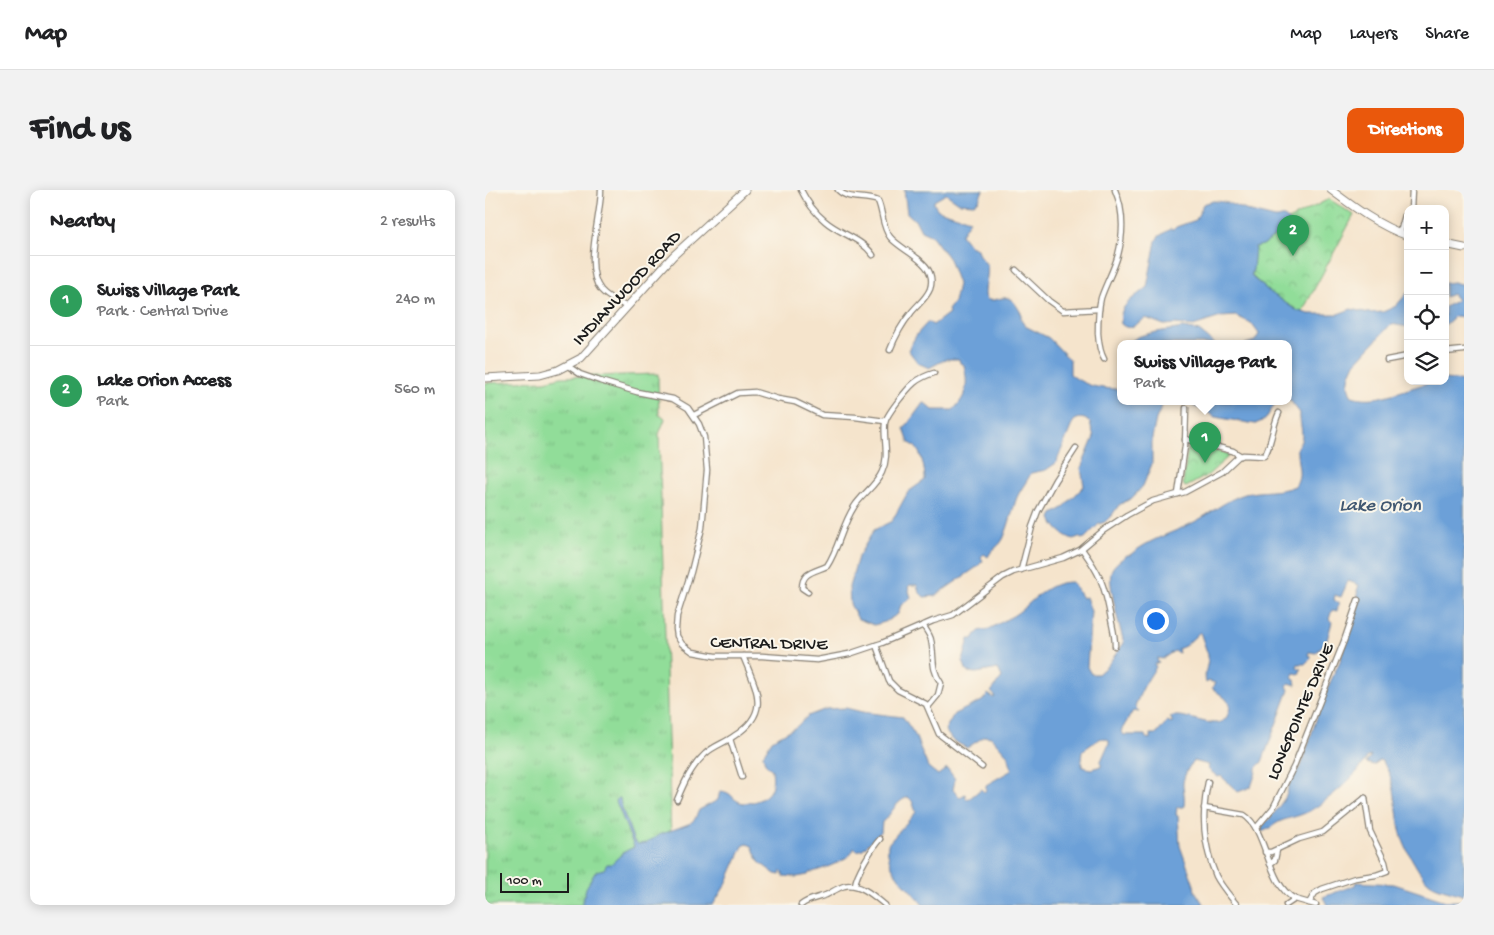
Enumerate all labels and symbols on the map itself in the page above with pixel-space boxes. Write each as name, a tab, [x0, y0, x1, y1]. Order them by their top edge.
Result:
pin: 2	[1277, 215, 1309, 256]
street label: INDIANWOOD ROAD	[569, 226, 687, 351]
pin: 1	[1189, 422, 1221, 463]
water label: Lake Orion	[1339, 495, 1422, 518]
your location	[1143, 608, 1169, 634]
street label: CENTRAL DRIVE	[710, 633, 829, 656]
street label: LONGPOINTE DRIVE	[1263, 640, 1340, 784]
scale bar	[500, 870, 569, 893]

